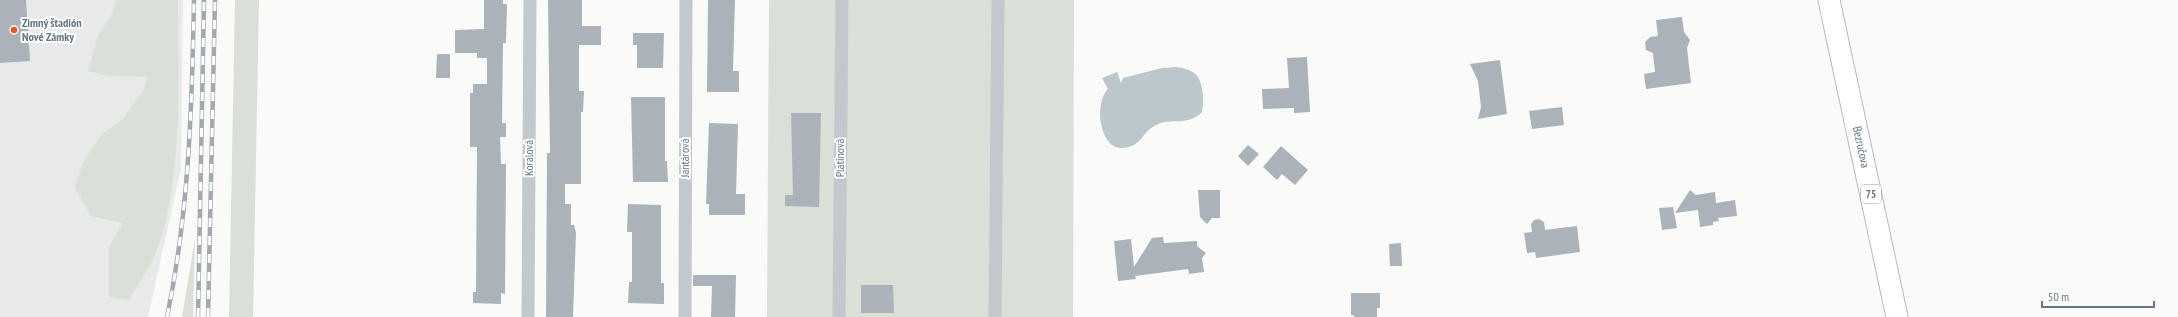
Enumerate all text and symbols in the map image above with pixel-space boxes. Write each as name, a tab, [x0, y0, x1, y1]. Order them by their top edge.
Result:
place label: Zimný štadión Nové Zámky	[22, 15, 82, 44]
marker: Zimný štadión Nové Zámky	[9, 25, 19, 35]
street label: Bezručova	[1850, 125, 1873, 169]
street label: Jantárová	[677, 138, 692, 178]
street label: Platinová	[832, 138, 847, 177]
street label: Koralová	[521, 140, 536, 176]
road number: 75	[1861, 185, 1881, 203]
scale bar	[2042, 283, 2154, 309]
text: 50 m	[2048, 289, 2069, 304]

